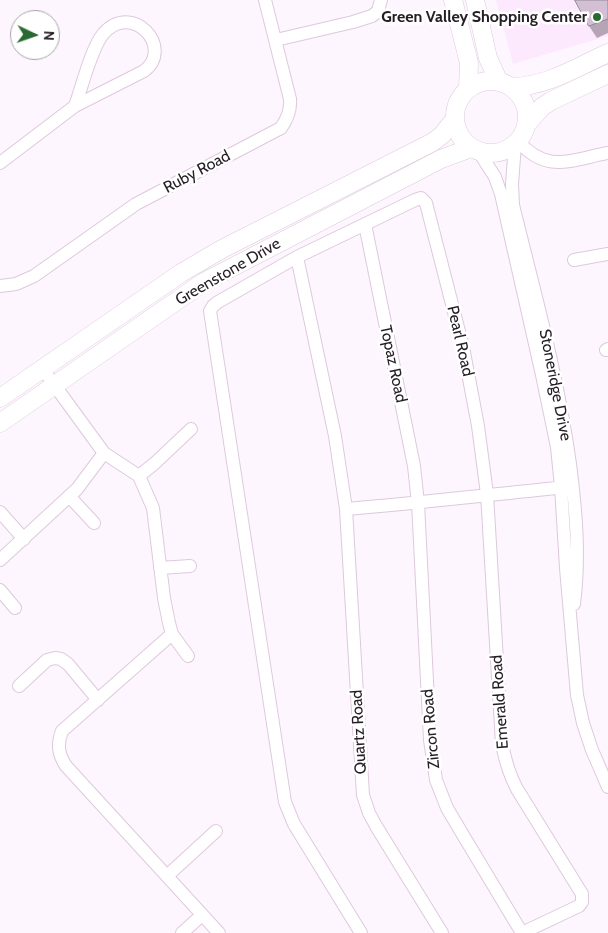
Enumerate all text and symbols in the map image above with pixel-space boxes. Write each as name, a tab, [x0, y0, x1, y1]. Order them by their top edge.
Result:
place label: Green Valley Shopping Center	[381, 7, 587, 27]
north arrow	[10, 10, 60, 60]
marker: Green Valley Shopping Center	[591, 11, 603, 23]
text: N	[40, 30, 58, 41]
street label: Ruby Road	[160, 146, 234, 198]
street label: Greenstone Drive	[172, 234, 284, 310]
street label: Pearl Road	[443, 304, 477, 378]
street label: Topaz Road	[375, 324, 411, 404]
street label: Stoneridge Drive	[535, 328, 575, 442]
street label: Emerald Road	[487, 654, 513, 750]
street label: Zircon Road	[418, 688, 444, 770]
street label: Quartz Road	[347, 689, 371, 775]

